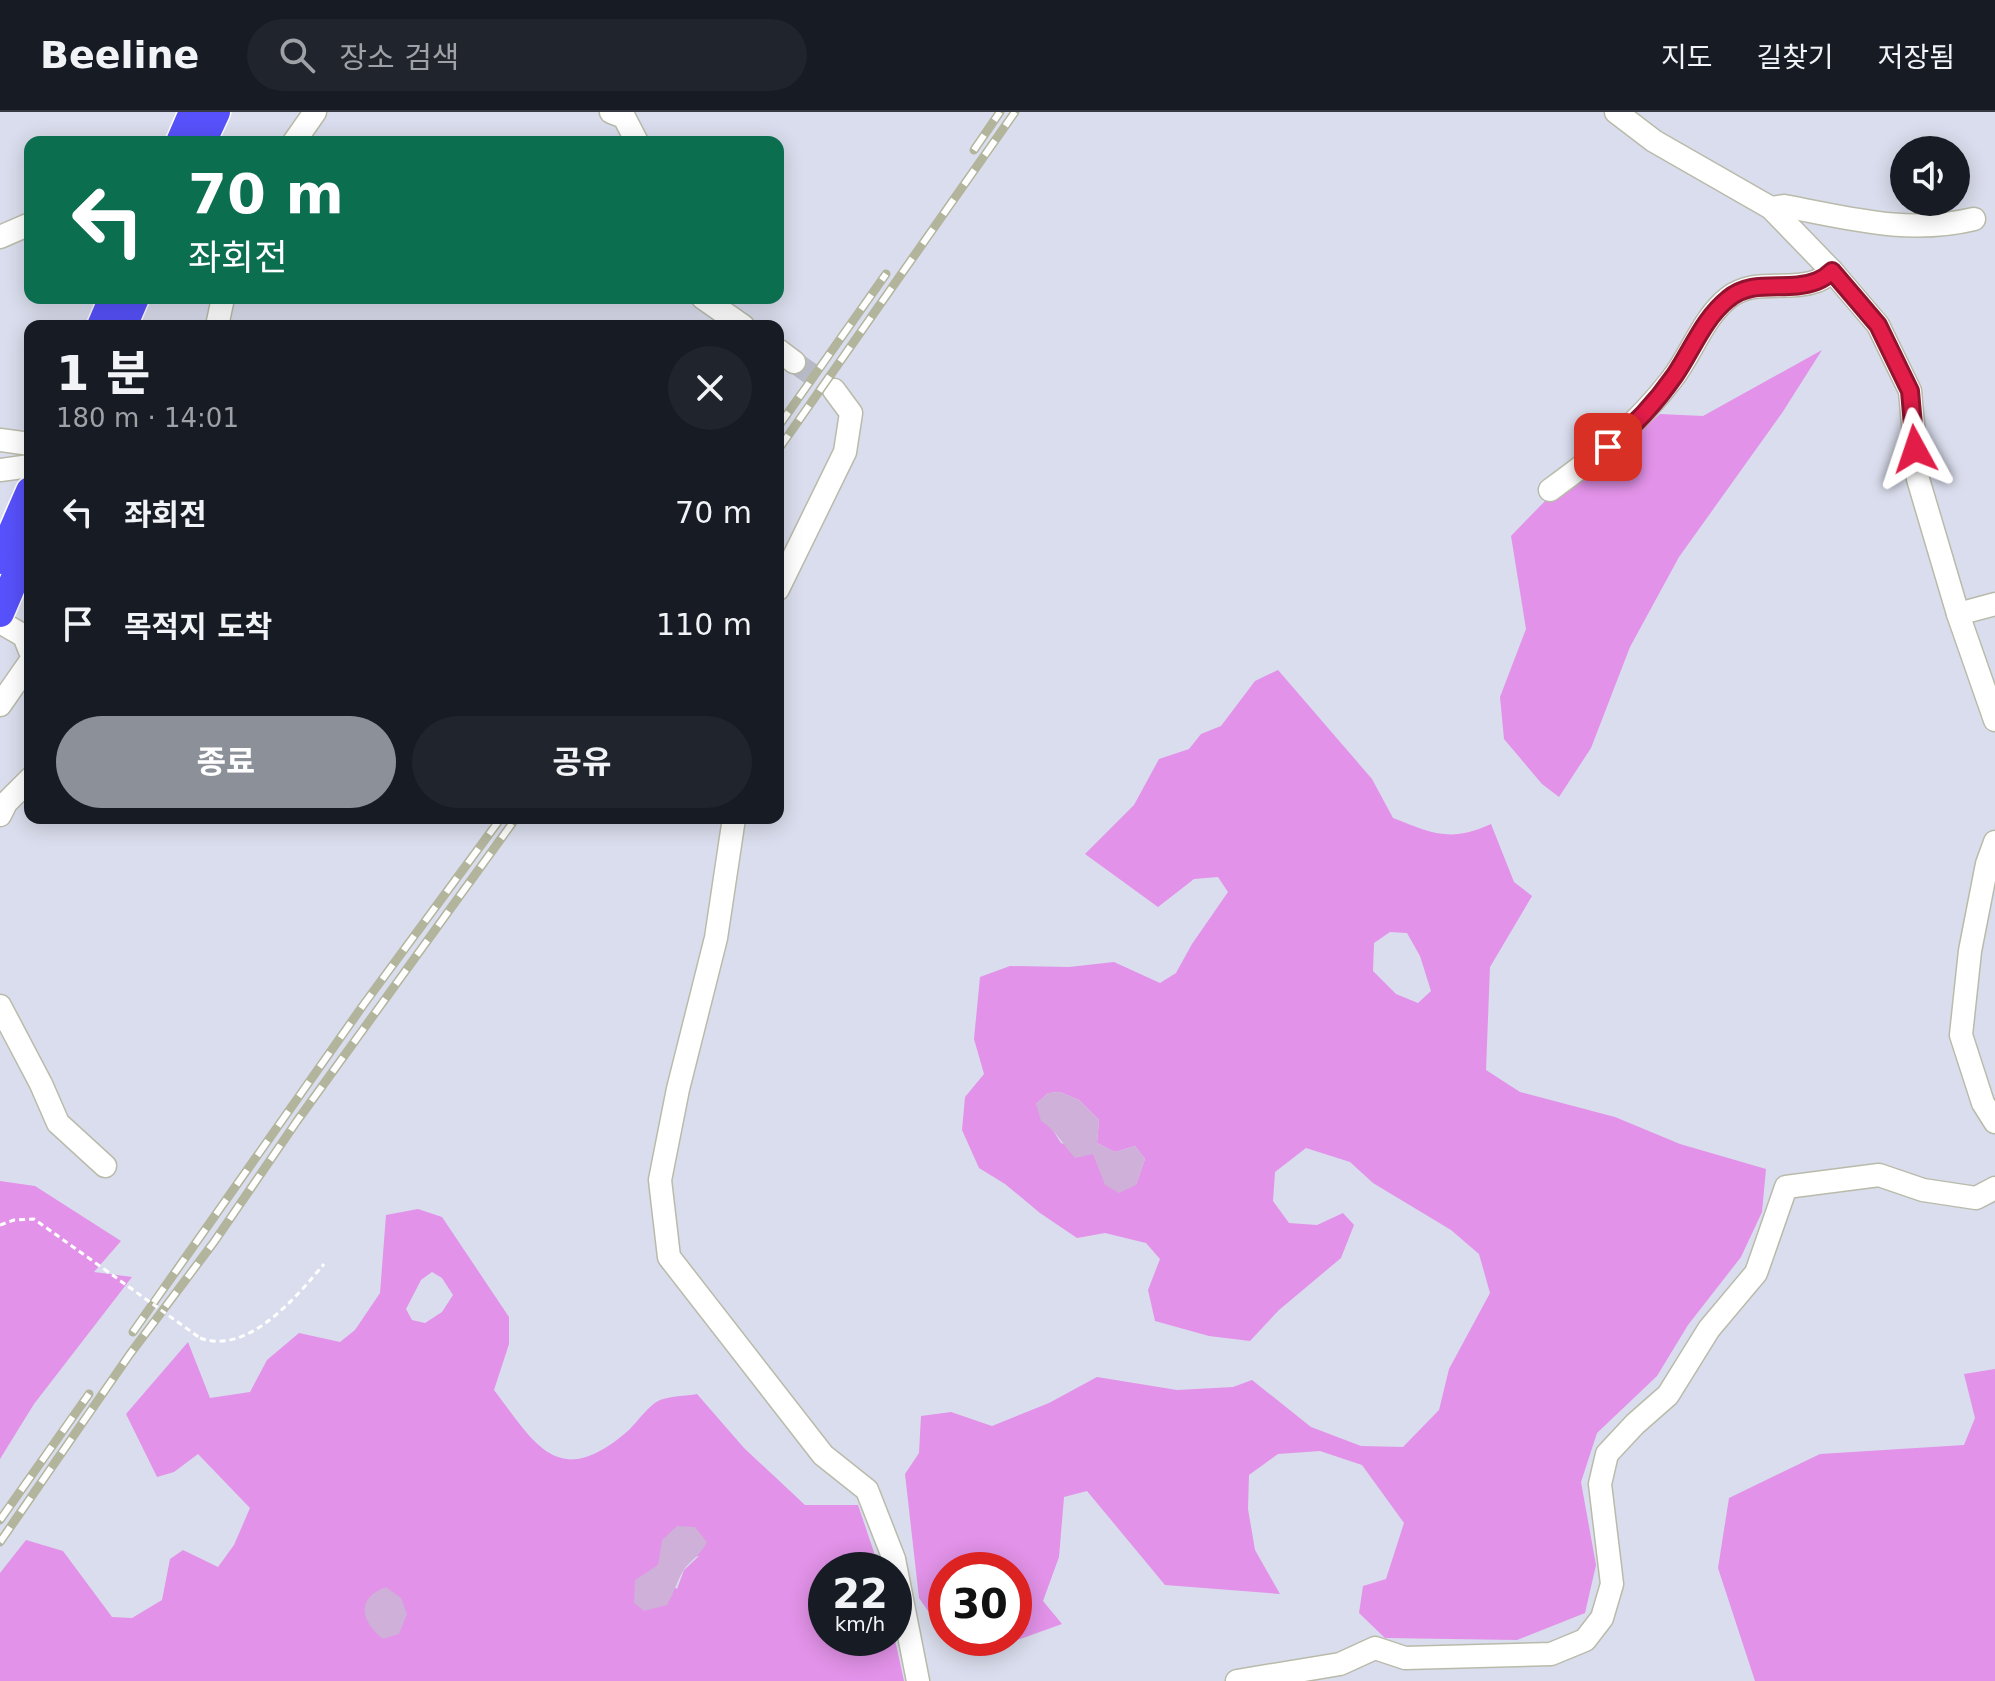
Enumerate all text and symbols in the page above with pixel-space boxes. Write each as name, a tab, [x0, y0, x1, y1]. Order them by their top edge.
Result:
search box	[247, 19, 807, 91]
text: Beeline	[40, 33, 199, 77]
icon: search	[275, 33, 319, 77]
text: 장소 검색	[339, 40, 459, 75]
text: 지도	[1661, 41, 1712, 74]
text: 길찾기	[1756, 41, 1834, 74]
text: 저장됨	[1878, 41, 1955, 74]
map controls	[1890, 136, 1970, 216]
button: sound	[1890, 136, 1970, 216]
text: 70 m	[188, 161, 344, 226]
icon: left	[56, 168, 160, 272]
text: 좌회전	[188, 237, 287, 278]
text: 1 분	[56, 345, 150, 401]
button: close	[668, 346, 752, 430]
text: 180 m · 14:01	[56, 403, 239, 433]
position arrow	[1873, 407, 1957, 491]
pin	[1574, 413, 1642, 481]
icon: arrive	[1586, 425, 1630, 469]
icon: left	[56, 490, 100, 534]
text: 70 m	[675, 495, 752, 530]
text: 좌회전	[124, 497, 207, 532]
icon: arrive	[56, 602, 100, 646]
text: 110 m	[656, 607, 752, 642]
text: 목적지 도착	[124, 609, 272, 644]
button: 종료	[56, 716, 396, 808]
button: 공유	[412, 716, 752, 808]
speed limit sign: 30	[928, 1552, 1032, 1656]
text: 22	[832, 1571, 888, 1617]
text: km/h	[835, 1612, 885, 1636]

